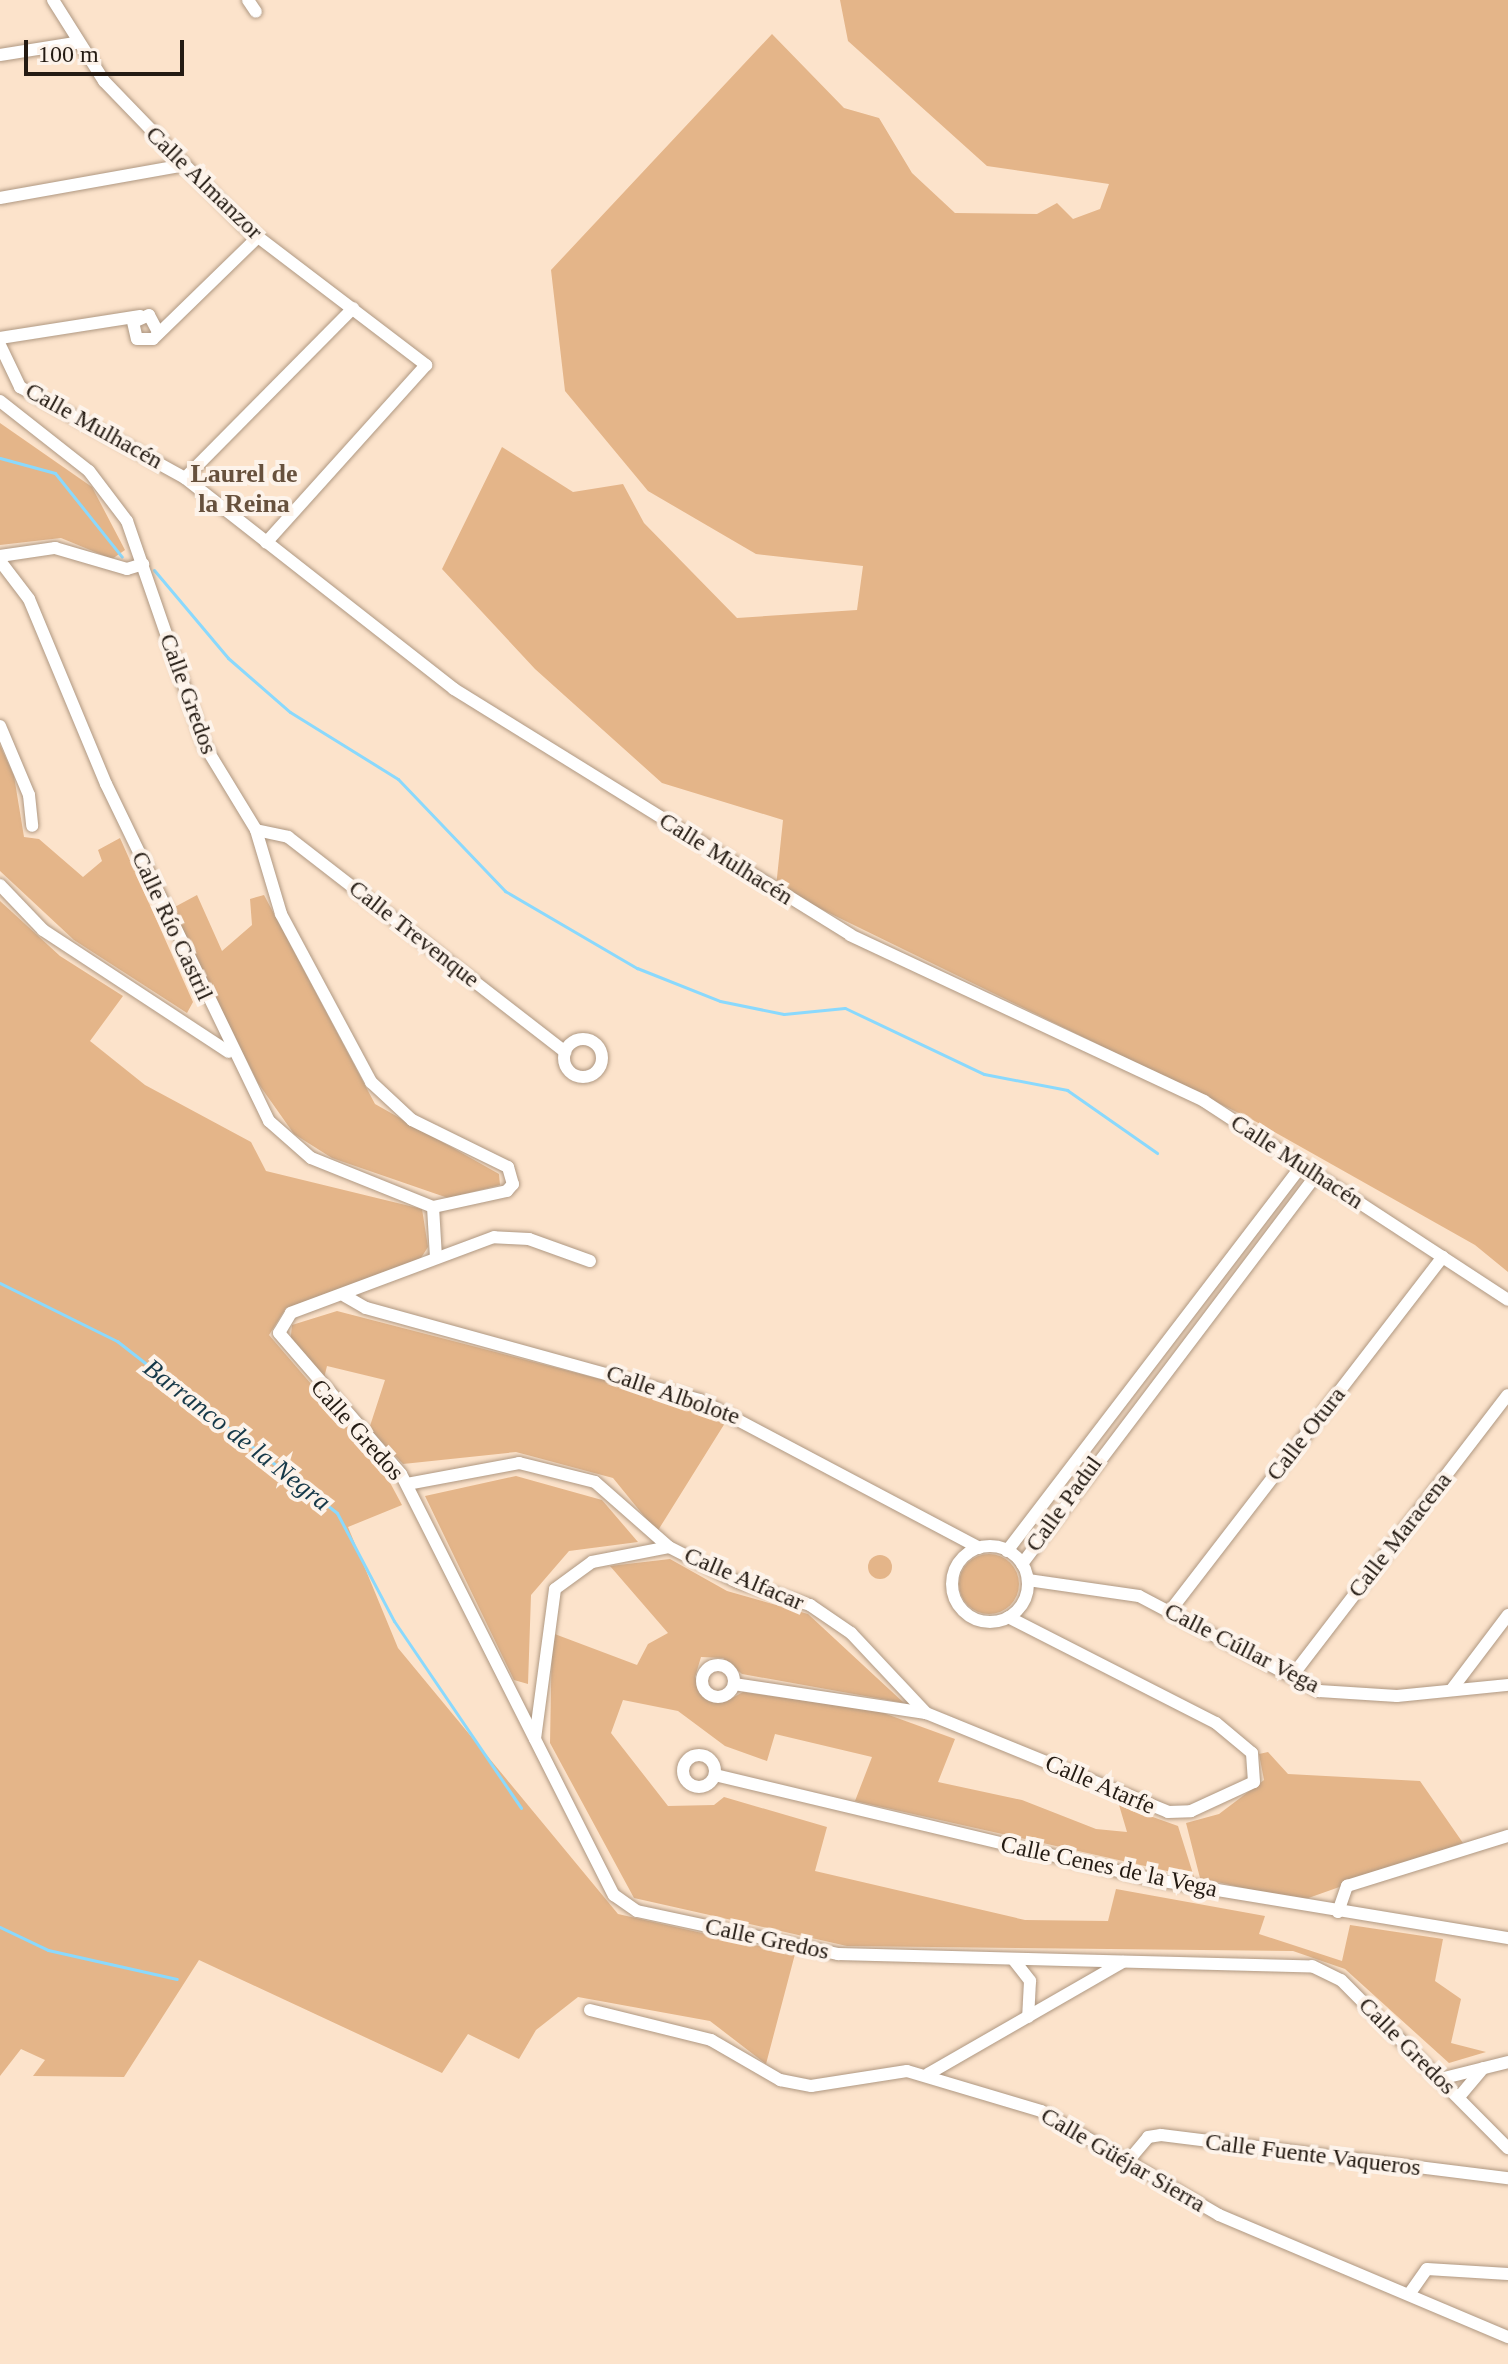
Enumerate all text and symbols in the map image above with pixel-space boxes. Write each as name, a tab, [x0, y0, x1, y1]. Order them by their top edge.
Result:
scale bar	[28, 24, 188, 74]
text: 100 m	[38, 41, 99, 67]
street label: Calle Almanzor	[139, 120, 269, 246]
street label: Calle Mulhacén	[20, 376, 168, 476]
district label: Laurel de la Reina	[190, 458, 298, 520]
street label: Calle Gredos	[153, 630, 223, 758]
street label: Calle Mulhacén	[654, 806, 798, 912]
street label: Calle Río Castril	[125, 847, 219, 1005]
street label: Calle Trevenque	[343, 874, 485, 994]
street label: Calle Mulhacén	[1225, 1108, 1369, 1216]
water label: Barranco de la Negra	[137, 1352, 337, 1518]
street label: Calle Albolote	[602, 1358, 744, 1432]
street label: Calle Gredos	[304, 1374, 410, 1486]
street label: Calle Otura	[1260, 1381, 1352, 1487]
street label: Calle Padul	[1020, 1451, 1108, 1557]
street label: Calle Maracena	[1342, 1467, 1458, 1603]
street label: Calle Alfacar	[679, 1541, 809, 1617]
street label: Calle Cúllar Vega	[1159, 1596, 1325, 1700]
street label: Calle Atarfe	[1040, 1749, 1160, 1821]
street label: Calle Cenes de la Vega	[998, 1830, 1220, 1904]
street label: Calle Gredos	[702, 1912, 832, 1966]
street label: Calle Gredos	[1352, 1991, 1462, 2101]
street label: Calle Güéjar Sierra	[1036, 2101, 1210, 2219]
street label: Calle Fuente Vaqueros	[1203, 2127, 1423, 2183]

